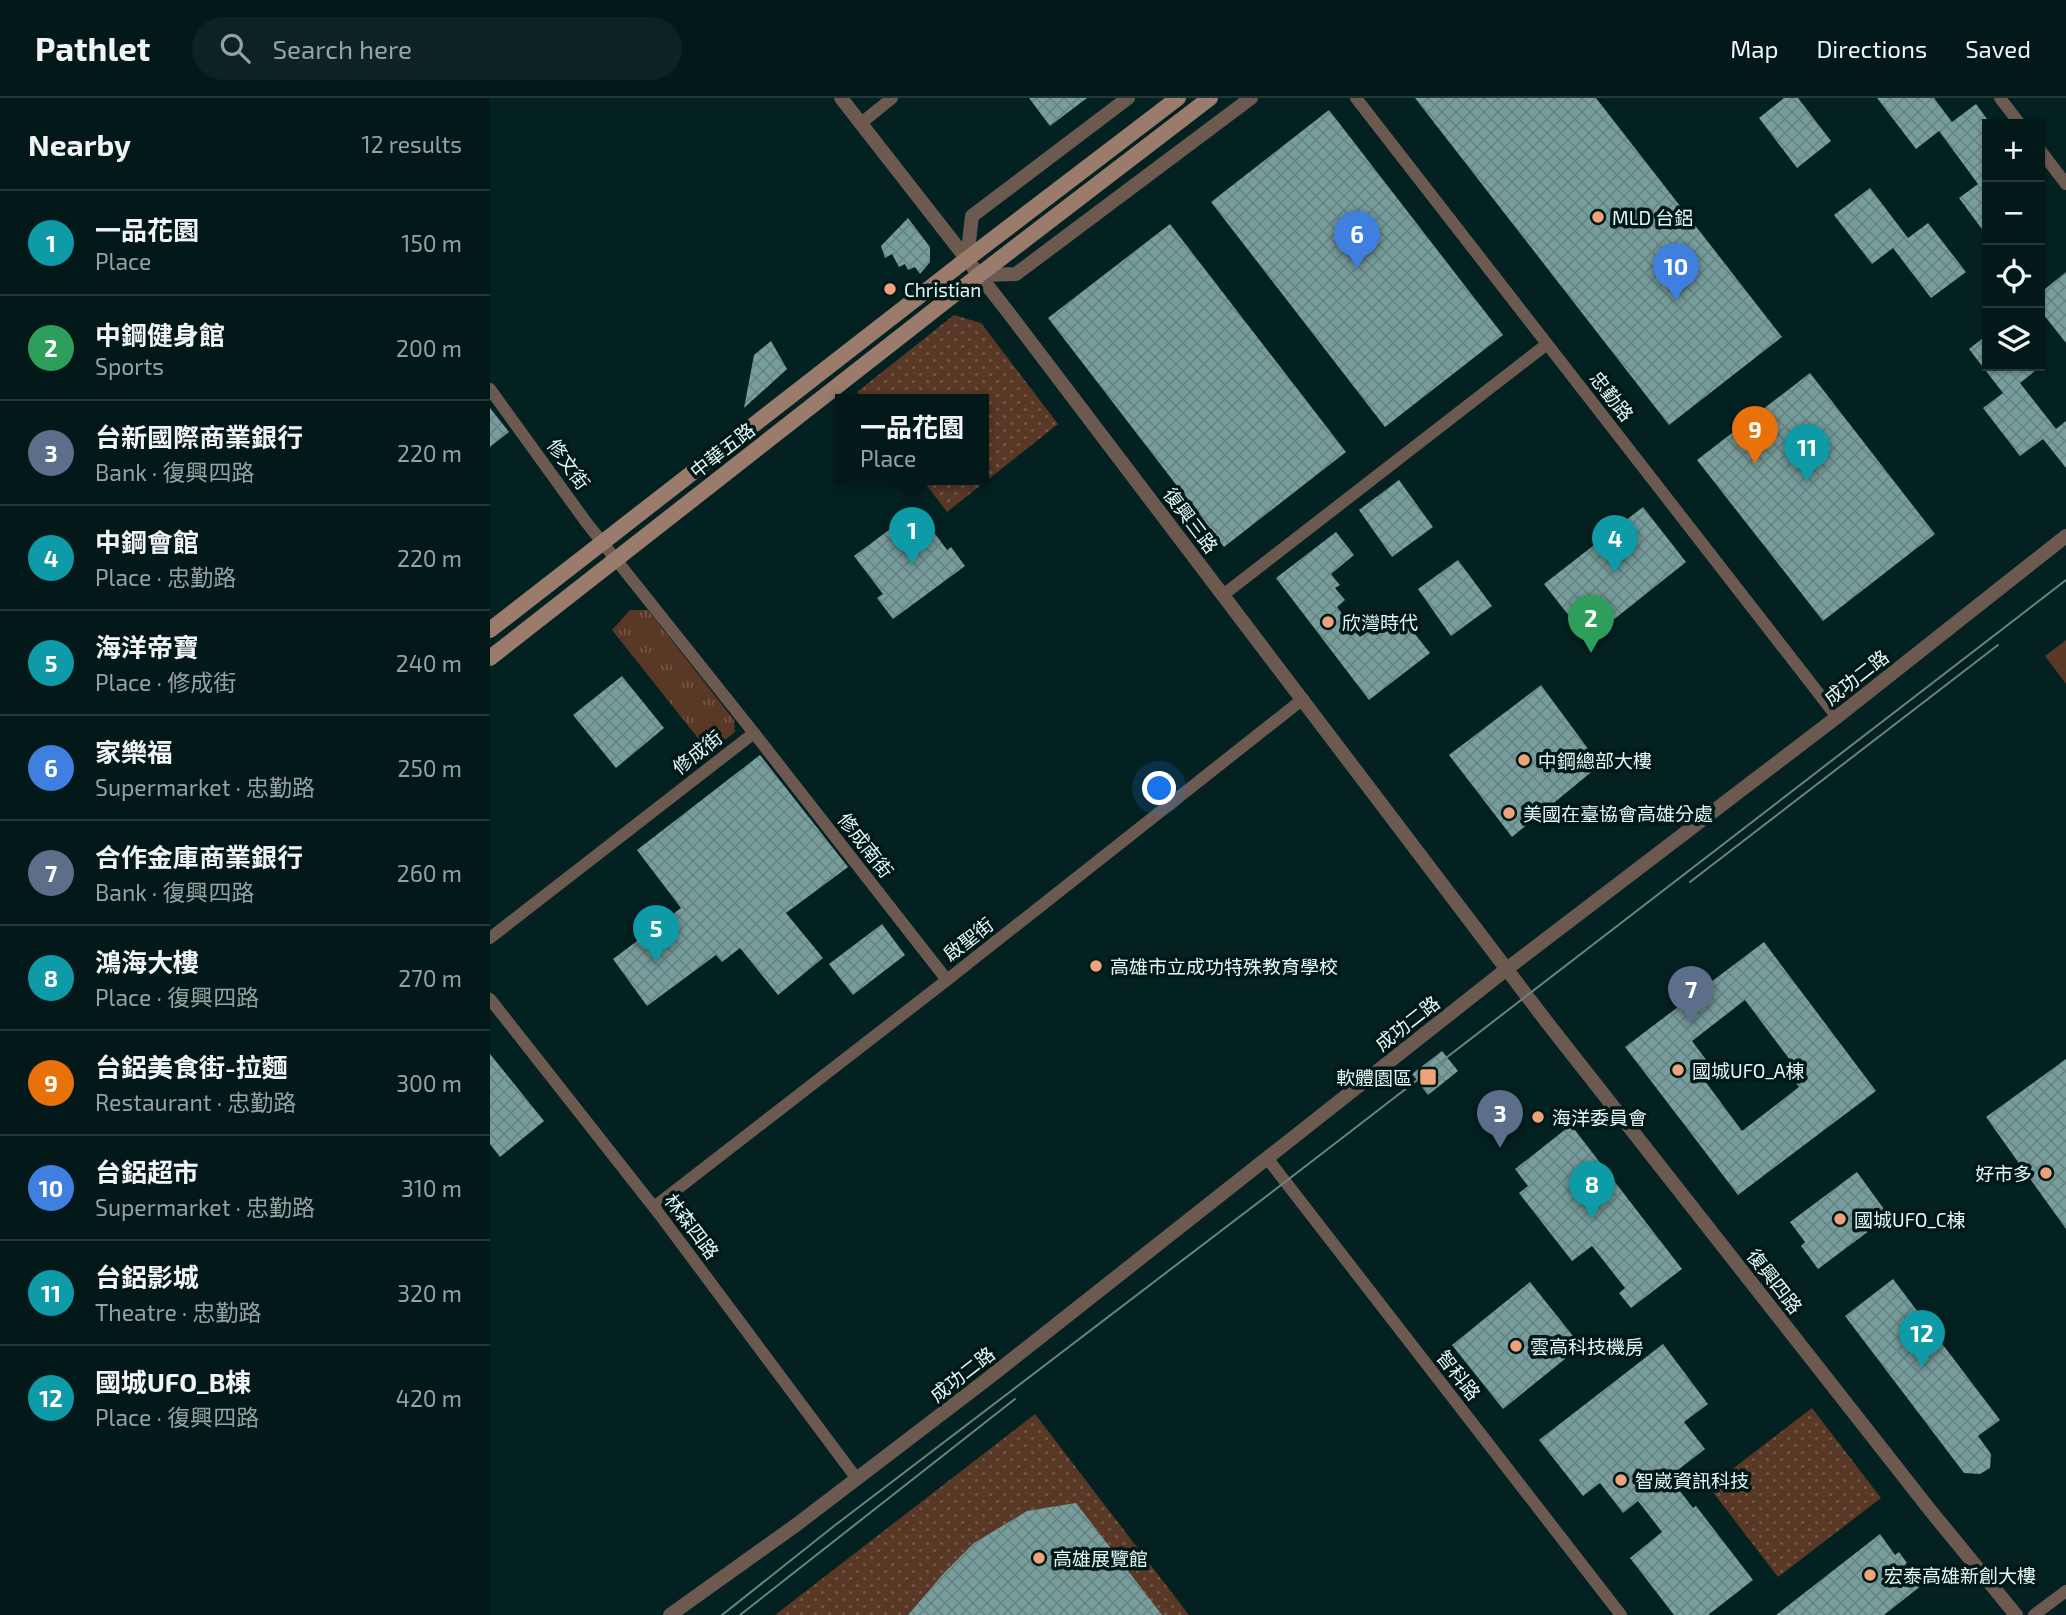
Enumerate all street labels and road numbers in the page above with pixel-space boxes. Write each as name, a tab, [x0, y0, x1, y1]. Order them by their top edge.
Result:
street label: 忠勤路	[1585, 366, 1639, 426]
street label: 中華五路	[685, 418, 759, 482]
street label: 修文街	[543, 434, 595, 494]
street label: 復興三路	[1159, 483, 1223, 557]
street label: 成功二路	[1819, 645, 1893, 709]
street label: 修成街	[667, 725, 727, 779]
street label: 修成南街	[834, 808, 898, 882]
street label: 啟聖街	[938, 912, 998, 966]
street label: 成功二路	[1370, 991, 1444, 1055]
street label: 林森四路	[660, 1189, 724, 1263]
street label: 復興四路	[1743, 1244, 1807, 1318]
street label: 成功二路	[925, 1342, 999, 1406]
street label: 智科路	[1432, 1345, 1486, 1405]

